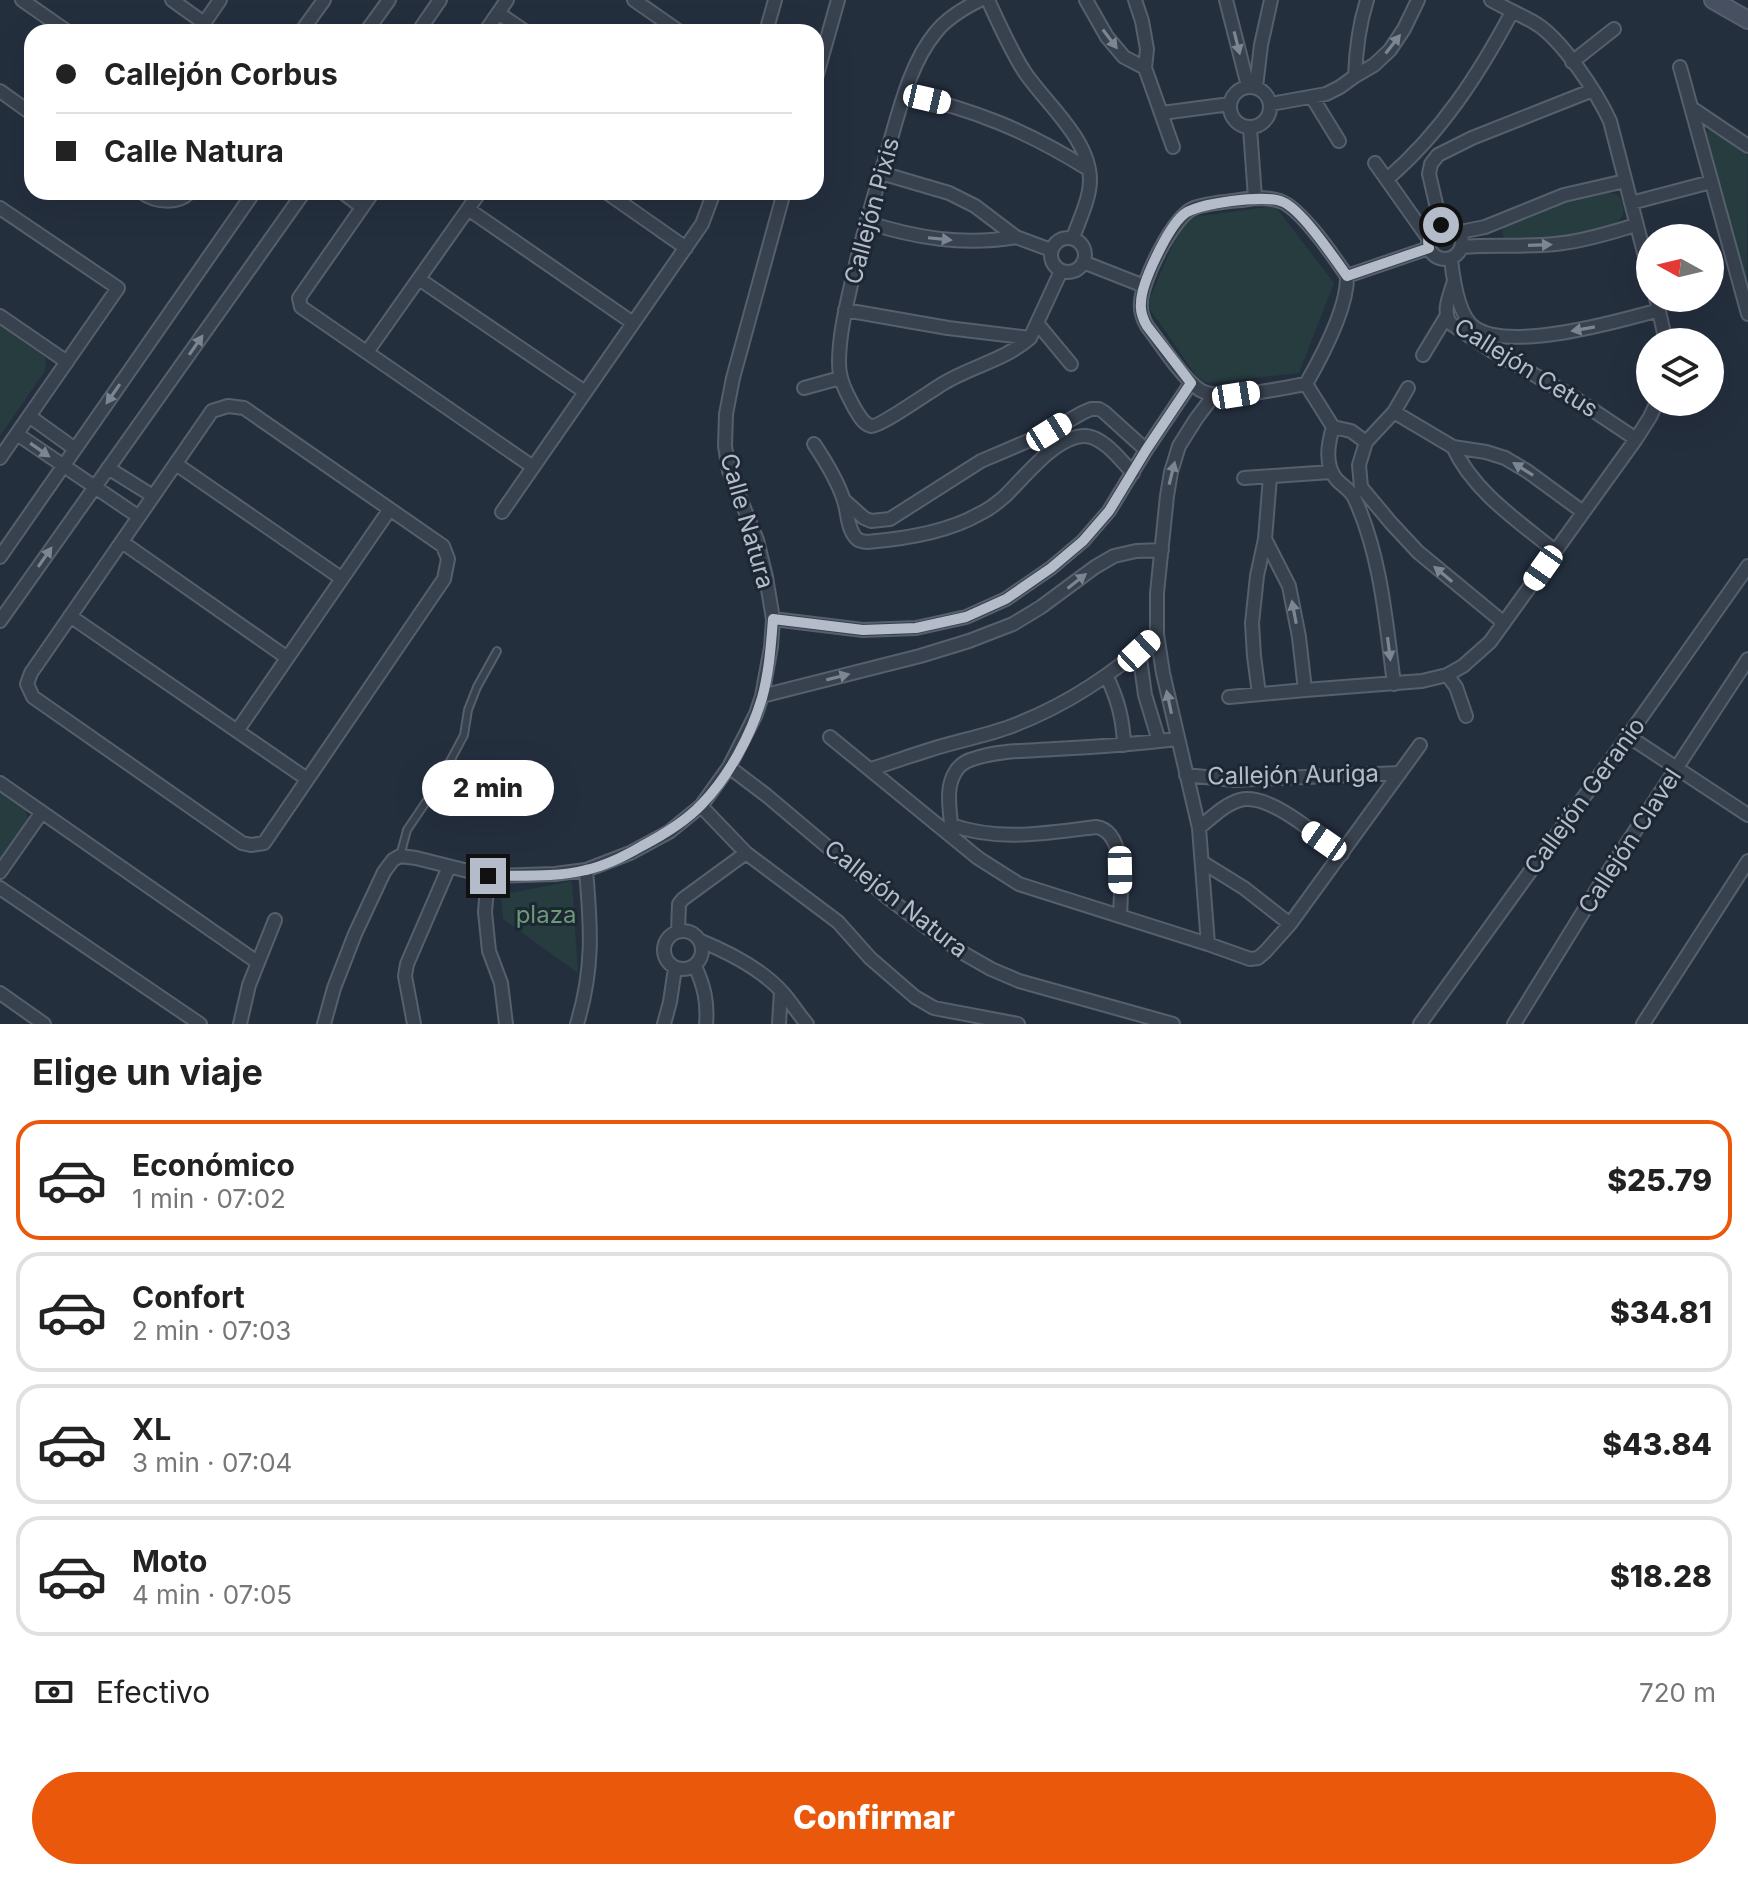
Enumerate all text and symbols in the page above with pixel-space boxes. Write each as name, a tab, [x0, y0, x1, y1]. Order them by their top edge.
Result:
one-way arrow	[1101, 29, 1117, 50]
one-way arrow	[1232, 31, 1244, 56]
one-way arrow	[1384, 34, 1400, 54]
text: Callejón Corbus	[104, 56, 338, 92]
car	[901, 82, 953, 116]
text: Calle Natura	[104, 133, 284, 169]
street label: Callejón Pixis	[838, 134, 905, 287]
route start	[1423, 207, 1459, 243]
north arrow	[1636, 224, 1724, 312]
map controls	[1636, 224, 1724, 416]
one-way arrow	[928, 233, 953, 246]
one-way arrow	[1528, 238, 1553, 251]
street label: Callejón Cetus	[1449, 312, 1603, 423]
one-way arrow	[1571, 323, 1596, 336]
button: layers	[1636, 328, 1724, 416]
one-way arrow	[187, 335, 203, 355]
car	[1210, 379, 1262, 411]
one-way arrow	[106, 383, 121, 404]
car	[1022, 409, 1076, 455]
one-way arrow	[29, 442, 50, 457]
street label: Calle Natura	[714, 450, 781, 592]
one-way arrow	[1166, 460, 1178, 485]
one-way arrow	[1511, 462, 1534, 477]
car	[1519, 541, 1567, 595]
one-way arrow	[37, 547, 52, 568]
one-way arrow	[1433, 566, 1453, 583]
one-way arrow	[1067, 573, 1087, 590]
one-way arrow	[1287, 600, 1300, 625]
car	[1113, 626, 1165, 676]
one-way arrow	[1383, 636, 1396, 661]
one-way arrow	[825, 670, 850, 682]
one-way arrow	[1162, 689, 1175, 714]
street label: Callejón Geranio	[1518, 712, 1651, 880]
street label: Callejón Auriga	[1207, 759, 1379, 790]
callout: 2 min	[422, 760, 554, 816]
street label: Callejón Clavel	[1572, 763, 1687, 919]
text: 2 min	[453, 772, 523, 803]
car	[1297, 817, 1351, 865]
street label: Callejón Natura	[819, 834, 974, 964]
car	[1108, 846, 1132, 894]
route end	[470, 858, 506, 894]
park label: plaza	[516, 900, 576, 929]
text: Elige un viaje	[32, 1050, 263, 1094]
icon: car	[36, 1144, 108, 1216]
text: Económico	[132, 1147, 295, 1183]
text: $25.79	[1607, 1162, 1712, 1198]
text: 1 min · 07:02	[132, 1183, 286, 1214]
icon: car	[36, 1276, 108, 1348]
text: Confort	[132, 1279, 245, 1315]
text: $34.81	[1610, 1294, 1712, 1330]
text: 2 min · 07:03	[132, 1315, 291, 1346]
icon: car	[36, 1408, 108, 1480]
text: XL	[132, 1411, 171, 1447]
text: $43.84	[1602, 1426, 1712, 1462]
text: 3 min · 07:04	[132, 1447, 292, 1478]
icon: car	[36, 1540, 108, 1612]
text: Moto	[132, 1543, 207, 1579]
text: $18.28	[1610, 1558, 1712, 1594]
text: 4 min · 07:05	[132, 1579, 292, 1610]
icon: cash	[32, 1670, 76, 1714]
text: Efectivo	[96, 1674, 210, 1710]
text: 720 m	[1639, 1677, 1716, 1708]
button: Confirmar	[32, 1772, 1716, 1864]

